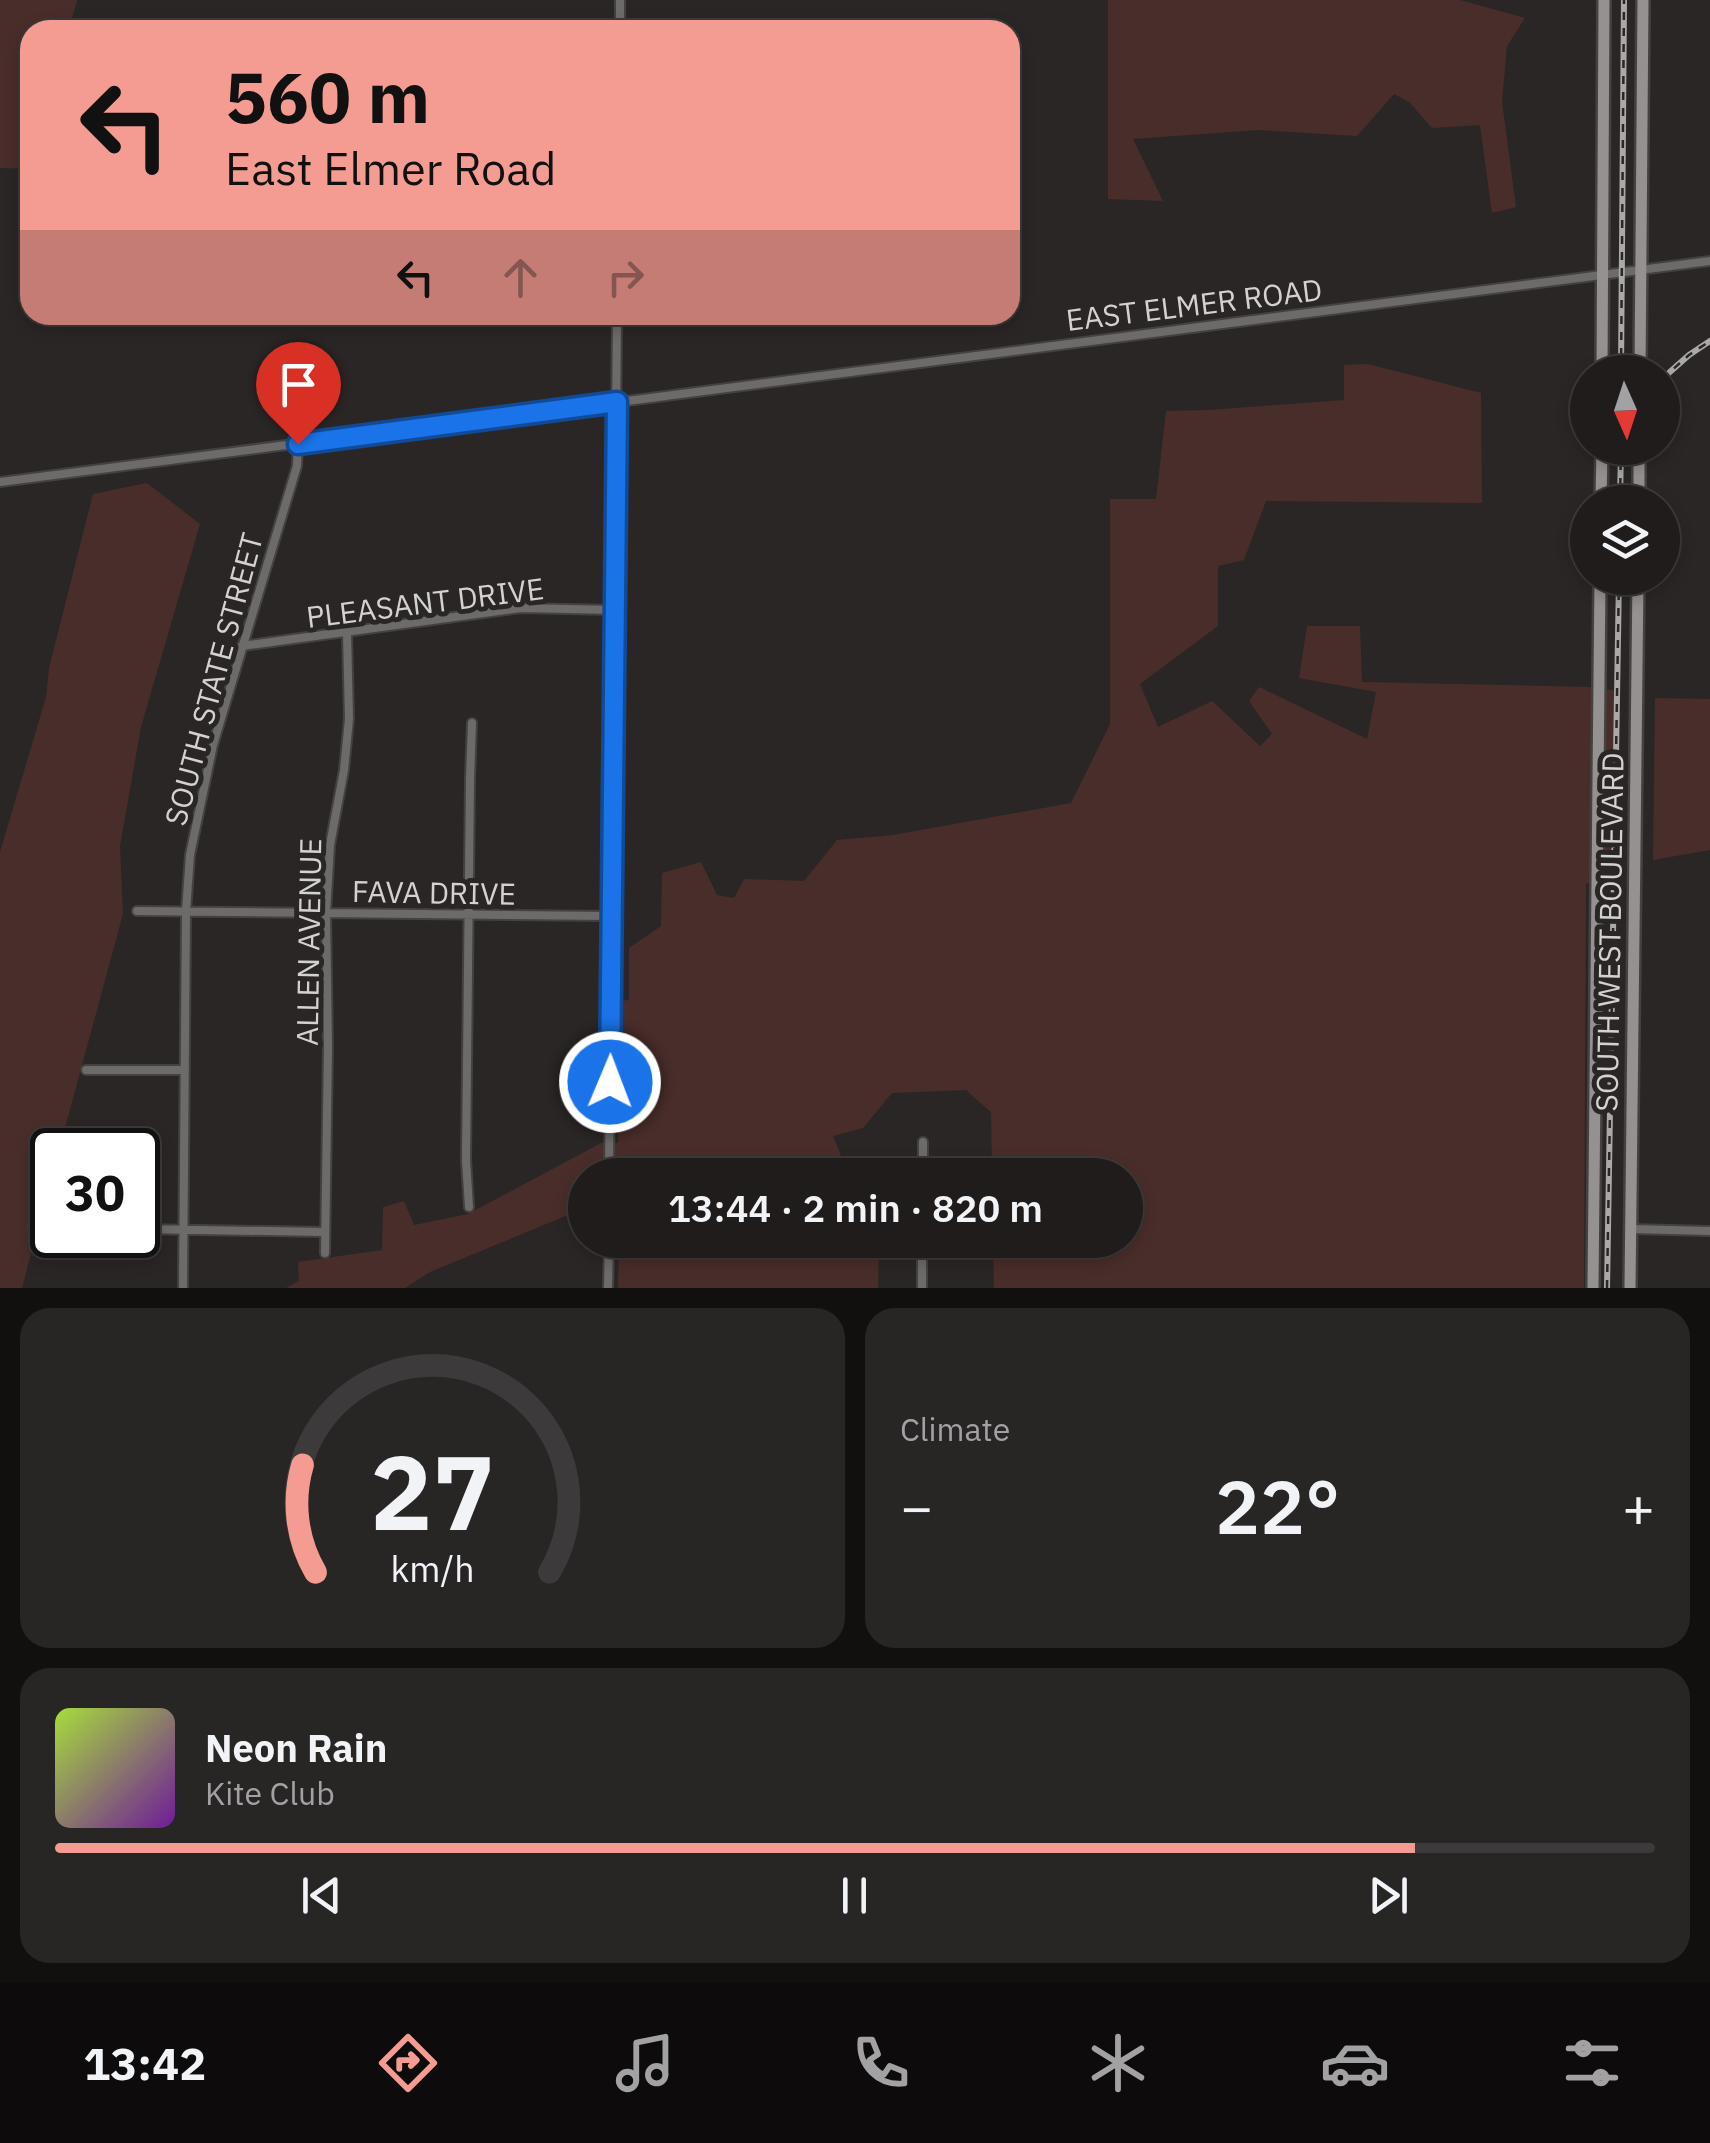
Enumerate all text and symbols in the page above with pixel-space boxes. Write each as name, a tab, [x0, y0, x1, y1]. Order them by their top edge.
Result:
text: 560 m	[225, 51, 430, 142]
icon: left	[60, 60, 190, 190]
text: East Elmer Road	[225, 139, 556, 197]
icon: left	[388, 250, 443, 305]
icon: ahead	[493, 250, 548, 305]
icon: right	[598, 250, 653, 305]
street label: EAST ELMER ROAD	[1064, 269, 1324, 339]
pin	[256, 342, 341, 445]
north arrow	[1570, 355, 1680, 465]
map controls	[1570, 355, 1680, 595]
icon: arrive	[271, 357, 326, 412]
button: layers	[1570, 485, 1680, 595]
street label: SOUTH STATE STREET	[155, 528, 271, 830]
street label: PLEASANT DRIVE	[304, 568, 546, 636]
street label: SOUTH WEST BOULEVARD	[1586, 752, 1632, 1112]
street label: ALLEN AVENUE	[287, 838, 329, 1046]
street label: FAVA DRIVE	[352, 871, 516, 913]
position arrow	[558, 1030, 662, 1134]
speed limit sign: 30	[30, 1128, 160, 1258]
text: 13:44 · 2 min · 820 m	[668, 1183, 1043, 1232]
text: Climate	[900, 1408, 1010, 1450]
text: 27	[370, 1423, 495, 1559]
text: 22°	[1215, 1457, 1340, 1555]
text: −	[900, 1471, 933, 1542]
text: +	[1622, 1471, 1655, 1542]
text: km/h	[390, 1545, 475, 1592]
text: Neon Rain	[205, 1723, 387, 1772]
text: Kite Club	[205, 1772, 335, 1814]
icon: previous	[294, 1868, 349, 1923]
icon: pause	[827, 1868, 882, 1923]
icon: next	[1361, 1868, 1416, 1923]
icon: directions	[373, 2028, 443, 2098]
icon: music	[610, 2028, 680, 2098]
icon: phone	[846, 2028, 916, 2098]
icon: climate	[1083, 2028, 1153, 2098]
icon: car	[1320, 2028, 1390, 2098]
icon: filters	[1557, 2028, 1627, 2098]
text: 13:42	[83, 2034, 206, 2092]

